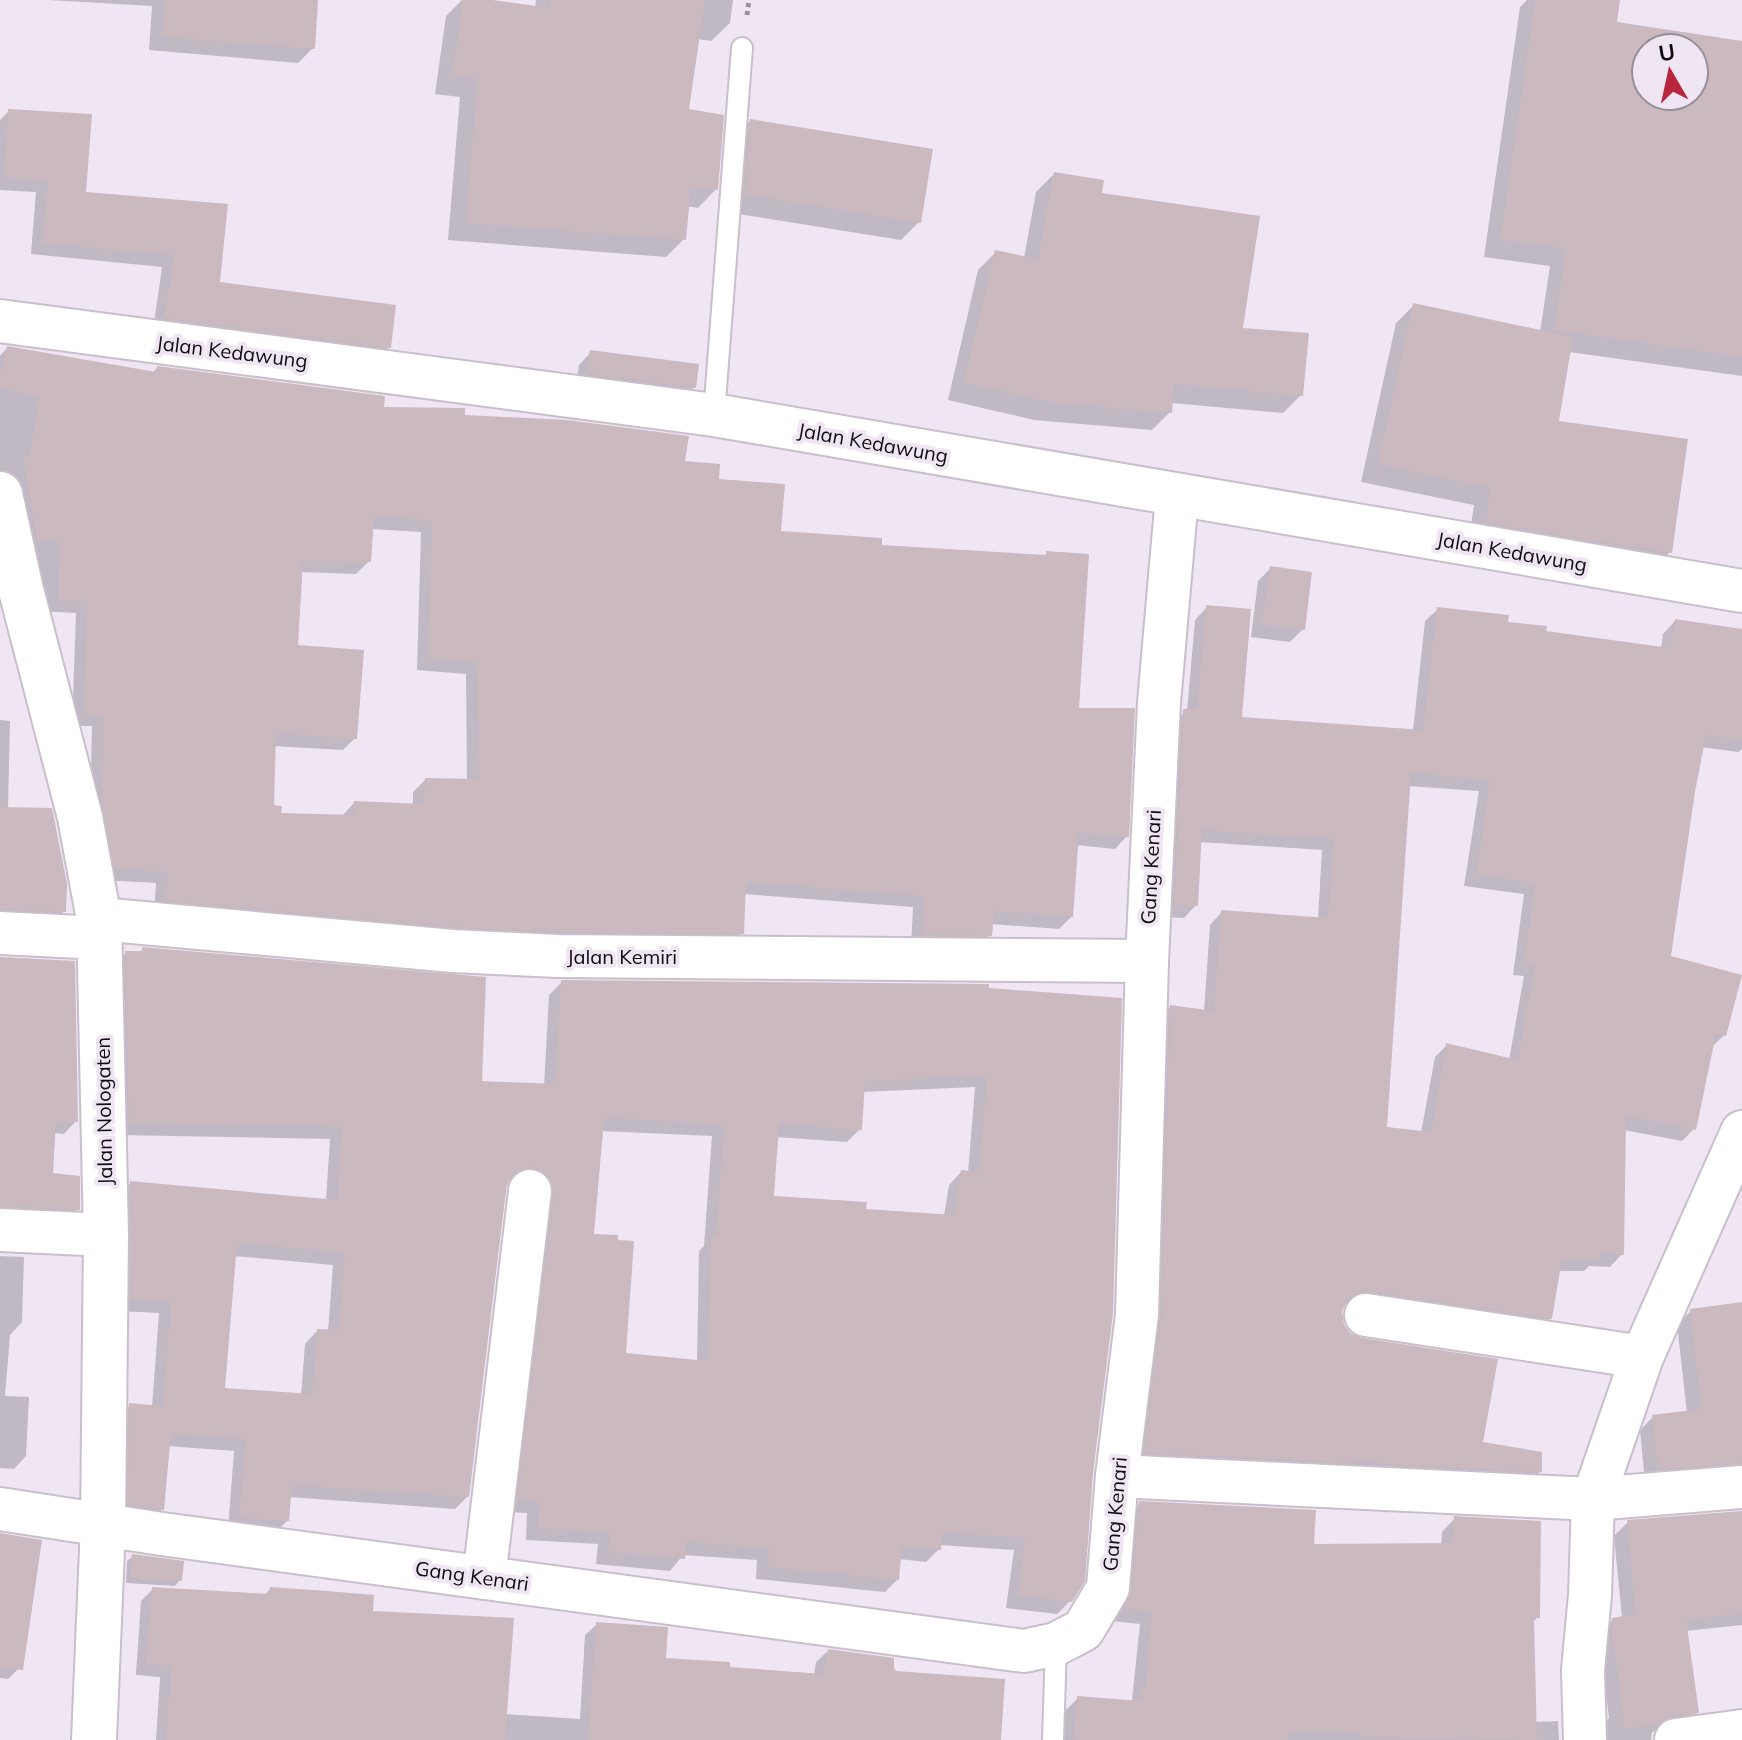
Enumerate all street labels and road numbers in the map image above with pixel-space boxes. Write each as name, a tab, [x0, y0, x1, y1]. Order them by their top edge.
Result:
street label: Jalan Kedawung	[155, 330, 309, 373]
street label: Jalan Kedawung	[796, 417, 950, 468]
street label: Jalan Kedawung	[1435, 526, 1589, 577]
street label: Gang Kenari	[1135, 809, 1166, 925]
street label: Jalan Kemiri	[567, 944, 677, 969]
street label: Jalan Nologaten	[90, 1037, 117, 1185]
street label: Gang Kenari	[1097, 1456, 1132, 1572]
street label: Gang Kenari	[414, 1555, 531, 1596]

